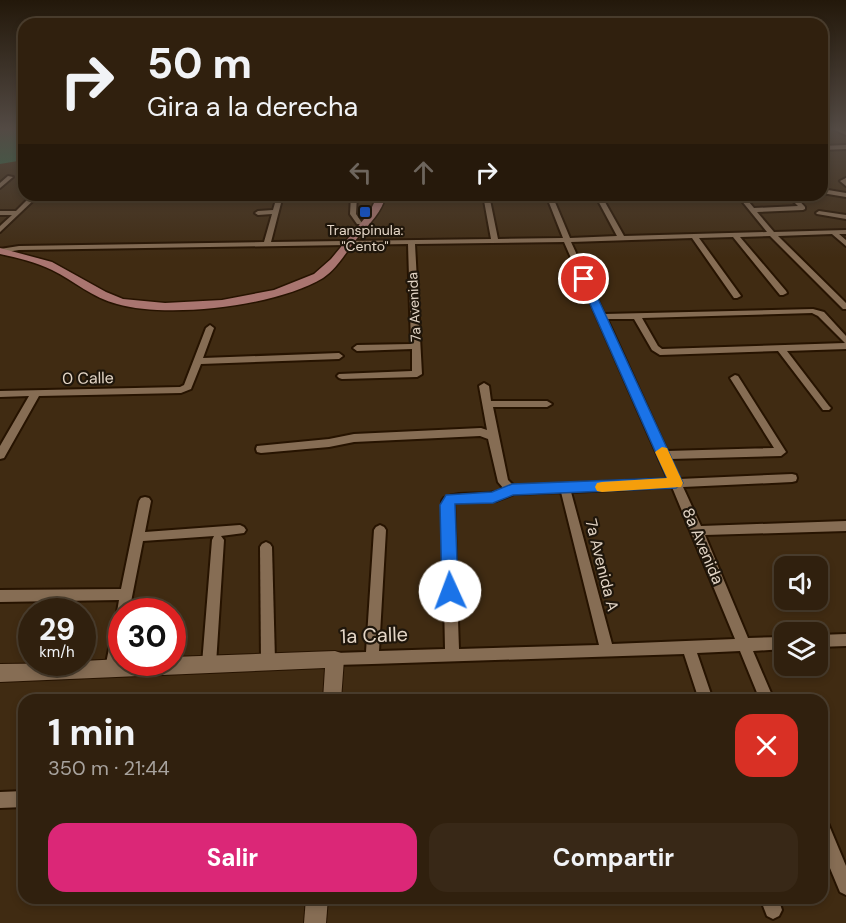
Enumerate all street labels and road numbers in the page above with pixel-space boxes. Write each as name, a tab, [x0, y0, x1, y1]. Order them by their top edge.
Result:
street label: 7a Avenida	[403, 272, 425, 342]
street label: 0 Calle	[62, 367, 114, 389]
street label: 8a Avenida	[677, 504, 729, 588]
street label: 7a Avenida A	[580, 517, 624, 614]
street label: 1a Calle	[340, 621, 408, 649]

